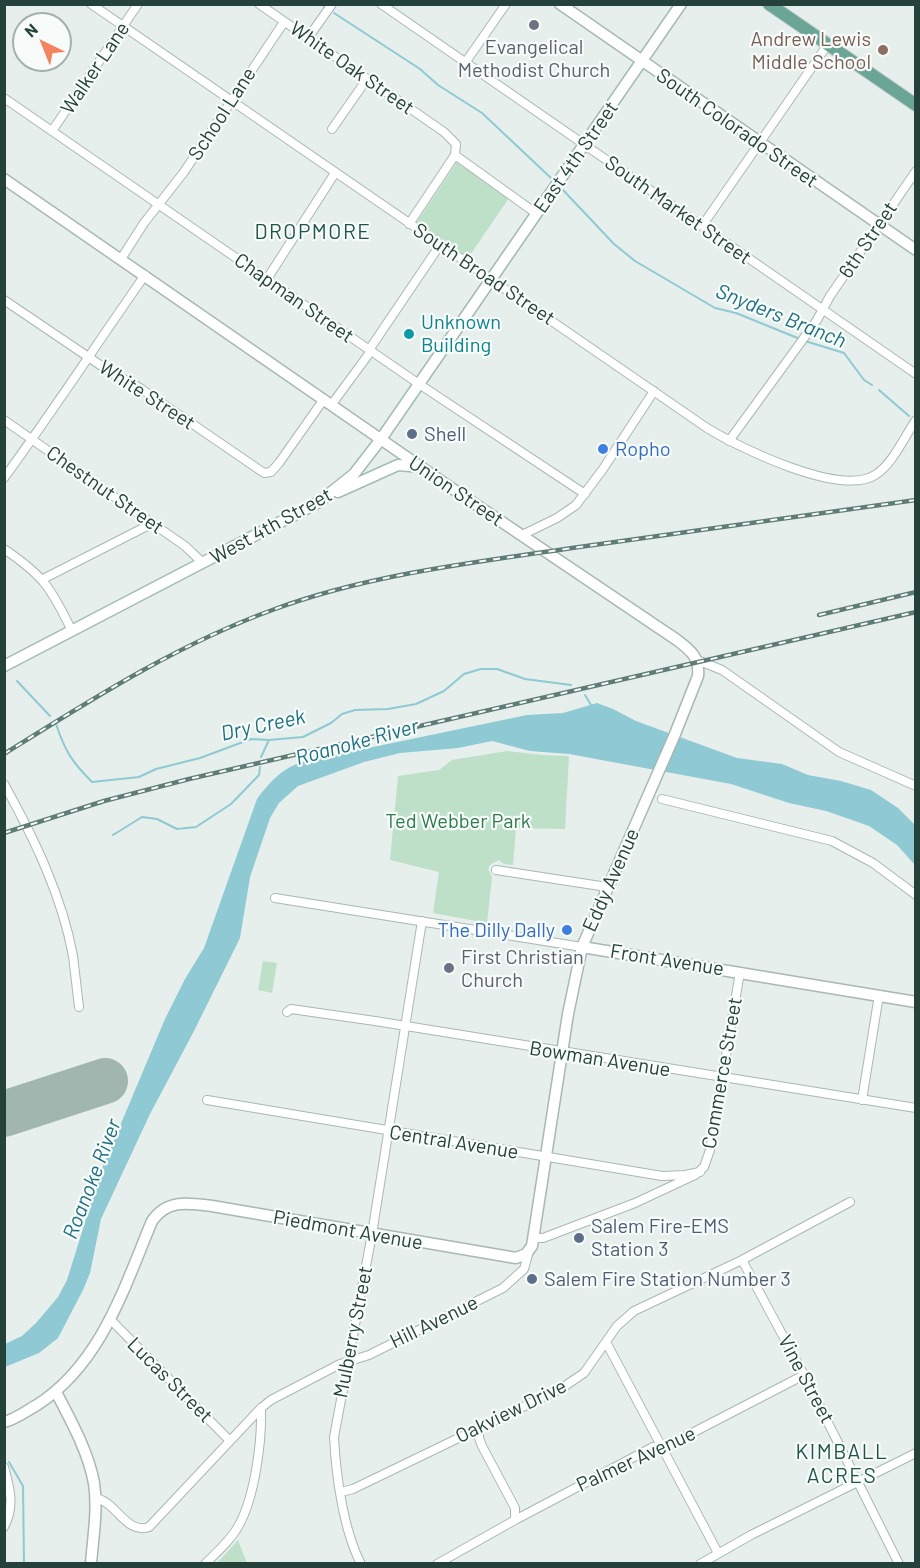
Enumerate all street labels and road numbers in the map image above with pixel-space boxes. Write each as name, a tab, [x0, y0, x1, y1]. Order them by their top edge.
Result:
street label: White Oak Street	[285, 16, 419, 120]
street label: Walker Lane	[55, 17, 135, 119]
street label: School Lane	[183, 63, 261, 165]
street label: South Colorado Street	[652, 63, 822, 193]
street label: East 4th Street	[529, 97, 623, 217]
street label: South Market Street	[600, 150, 756, 270]
street label: 6th Street	[834, 197, 902, 283]
street label: South Broad Street	[409, 218, 559, 330]
street label: Chapman Street	[230, 248, 358, 348]
street label: White Street	[94, 355, 200, 435]
street label: Chestnut Street	[42, 441, 168, 539]
street label: Union Street	[404, 451, 508, 531]
street label: West 4th Street	[206, 483, 336, 569]
street label: Eddy Avenue	[578, 825, 644, 935]
street label: Front Avenue	[608, 939, 726, 981]
street label: Commerce Street	[697, 995, 747, 1151]
street label: Bowman Avenue	[528, 1036, 672, 1082]
street label: Central Avenue	[388, 1120, 520, 1164]
street label: Piedmont Avenue	[271, 1205, 425, 1255]
street label: Mulberry Street	[328, 1264, 378, 1400]
street label: Hill Avenue	[386, 1290, 482, 1354]
street label: Vine Street	[773, 1331, 839, 1427]
street label: Lucas Street	[122, 1332, 218, 1428]
street label: Oakview Drive	[452, 1374, 570, 1448]
street label: Palmer Avenue	[573, 1421, 699, 1497]

